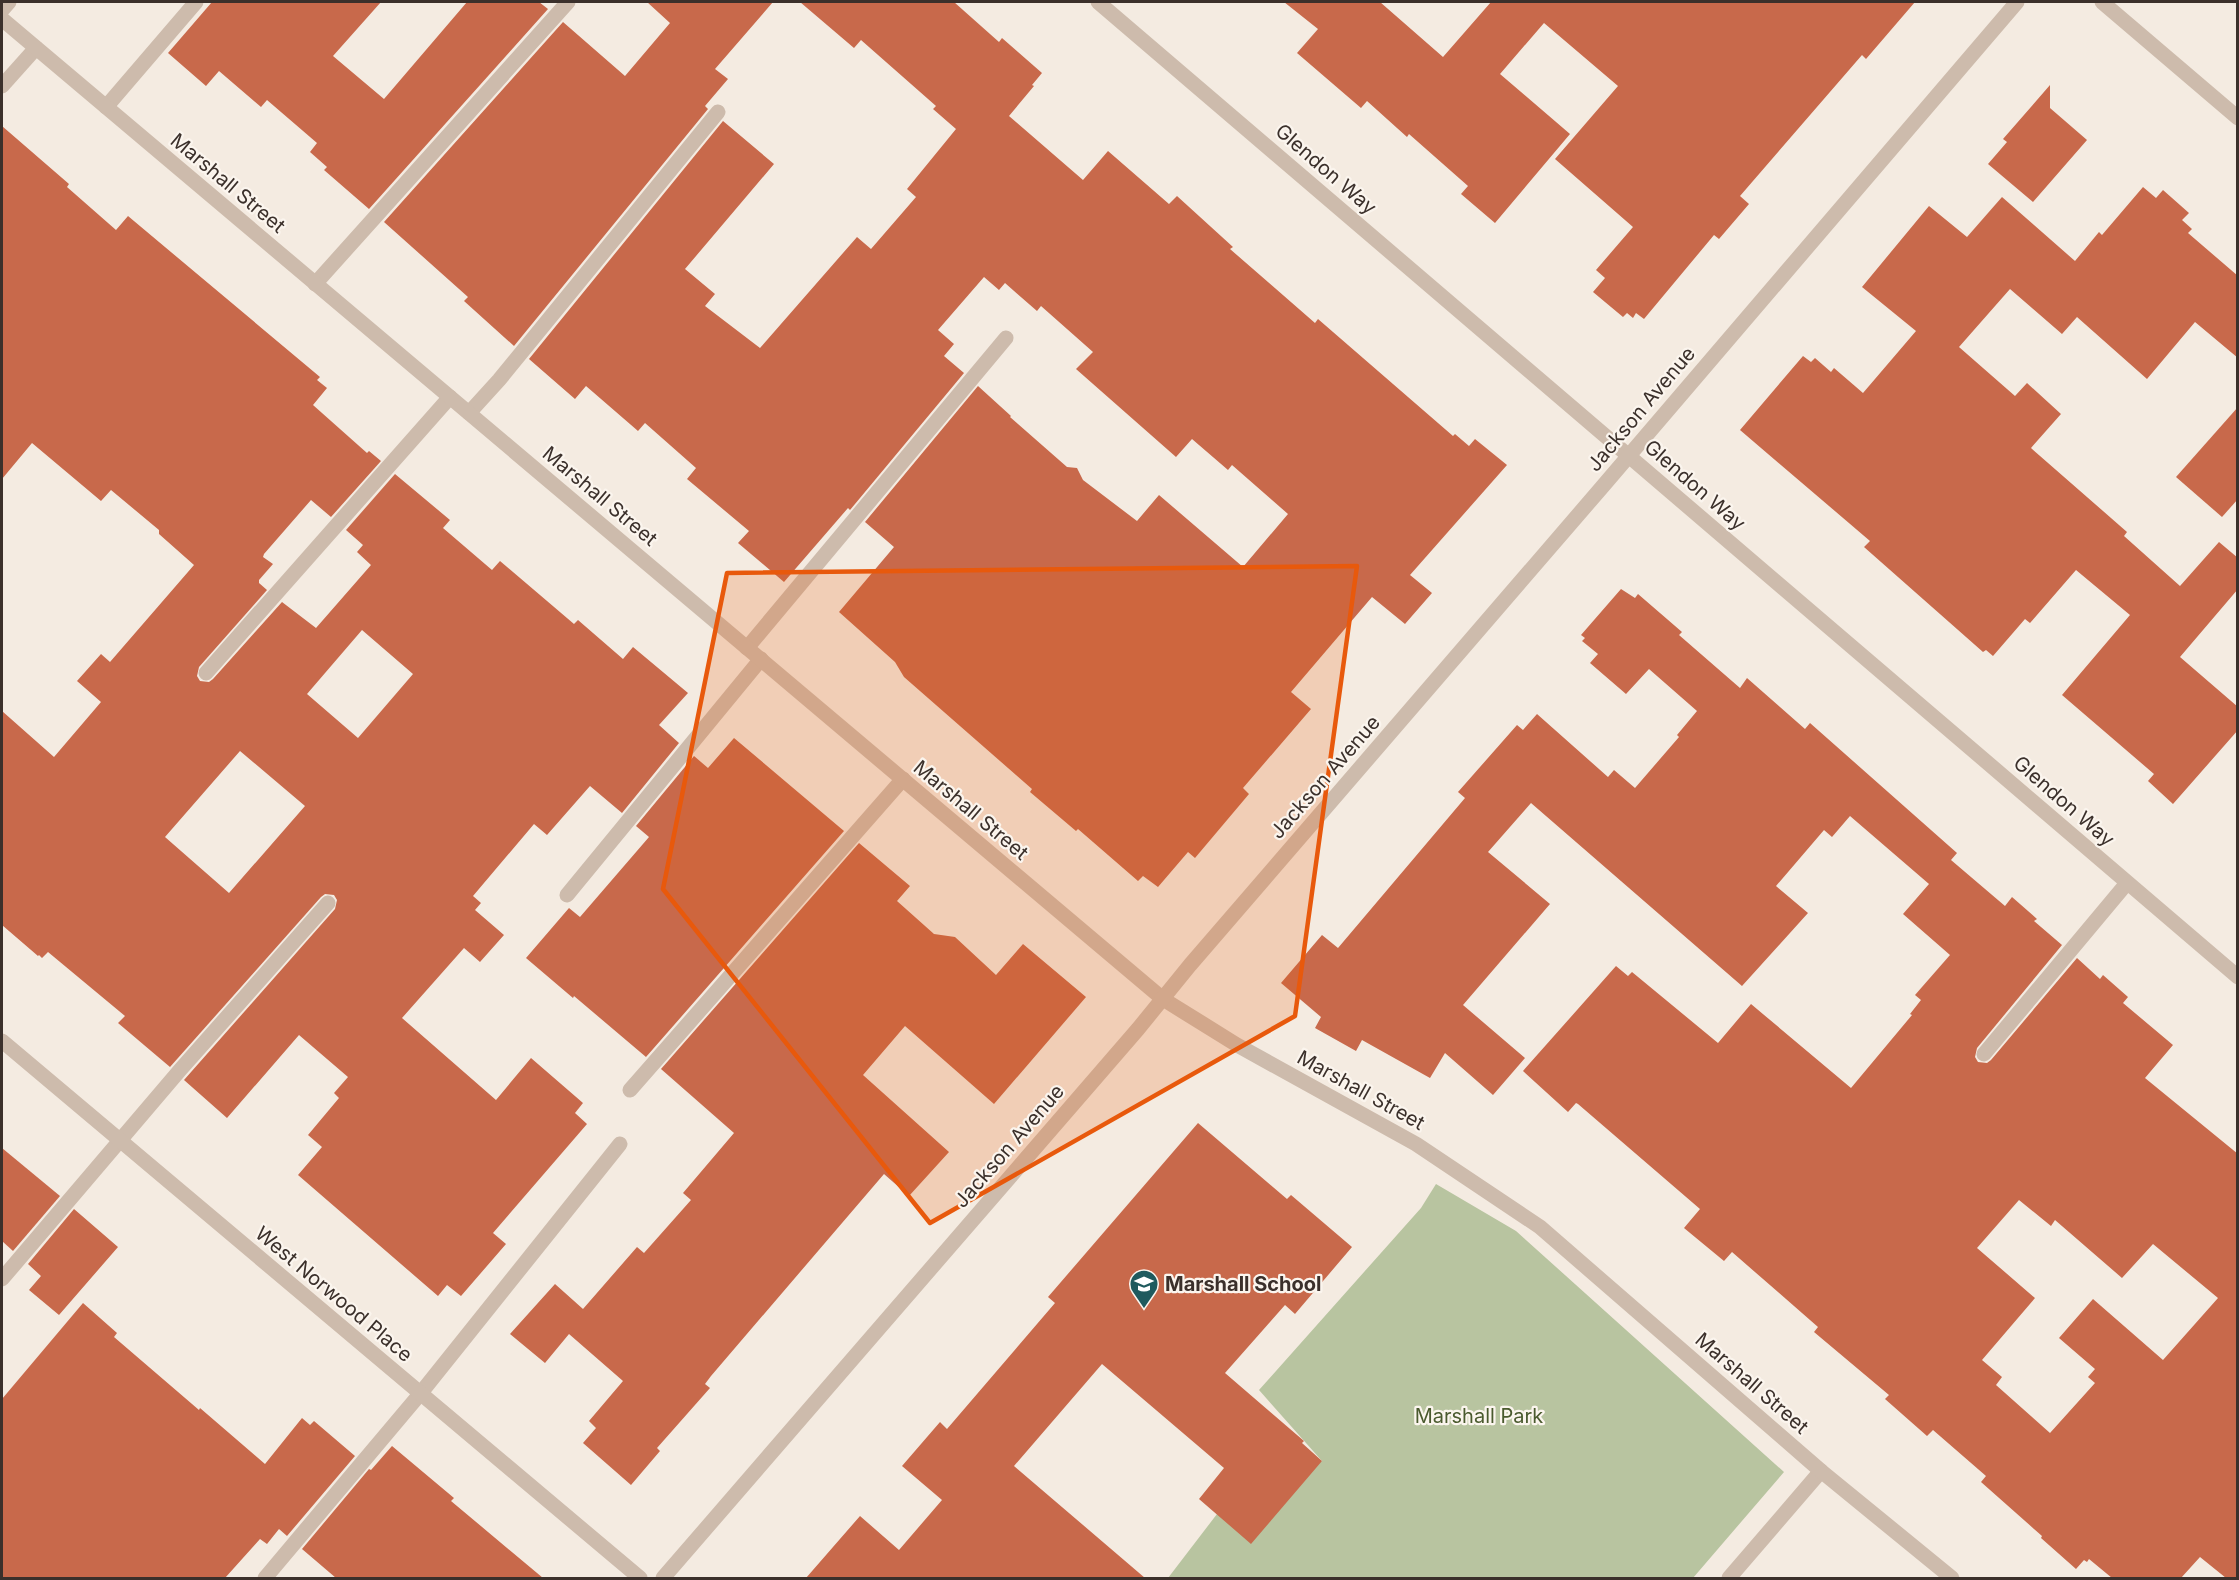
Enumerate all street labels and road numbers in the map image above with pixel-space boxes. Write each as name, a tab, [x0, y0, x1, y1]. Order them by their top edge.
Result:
street label: Glendon Way	[1271, 119, 1381, 219]
street label: Marshall Street	[166, 128, 291, 238]
street label: Jackson Avenue	[1582, 342, 1700, 476]
street label: Glendon Way	[1640, 435, 1750, 535]
street label: Marshall Street	[538, 441, 663, 551]
street label: Jackson Avenue	[1265, 711, 1385, 843]
street label: Glendon Way	[2009, 751, 2119, 851]
street label: Marshall Street	[909, 755, 1034, 865]
street label: Marshall Street	[1293, 1045, 1429, 1135]
street label: Jackson Avenue	[949, 1080, 1069, 1212]
street label: West Norwood Place	[251, 1221, 417, 1367]
street label: Marshall Street	[1690, 1327, 1814, 1439]

